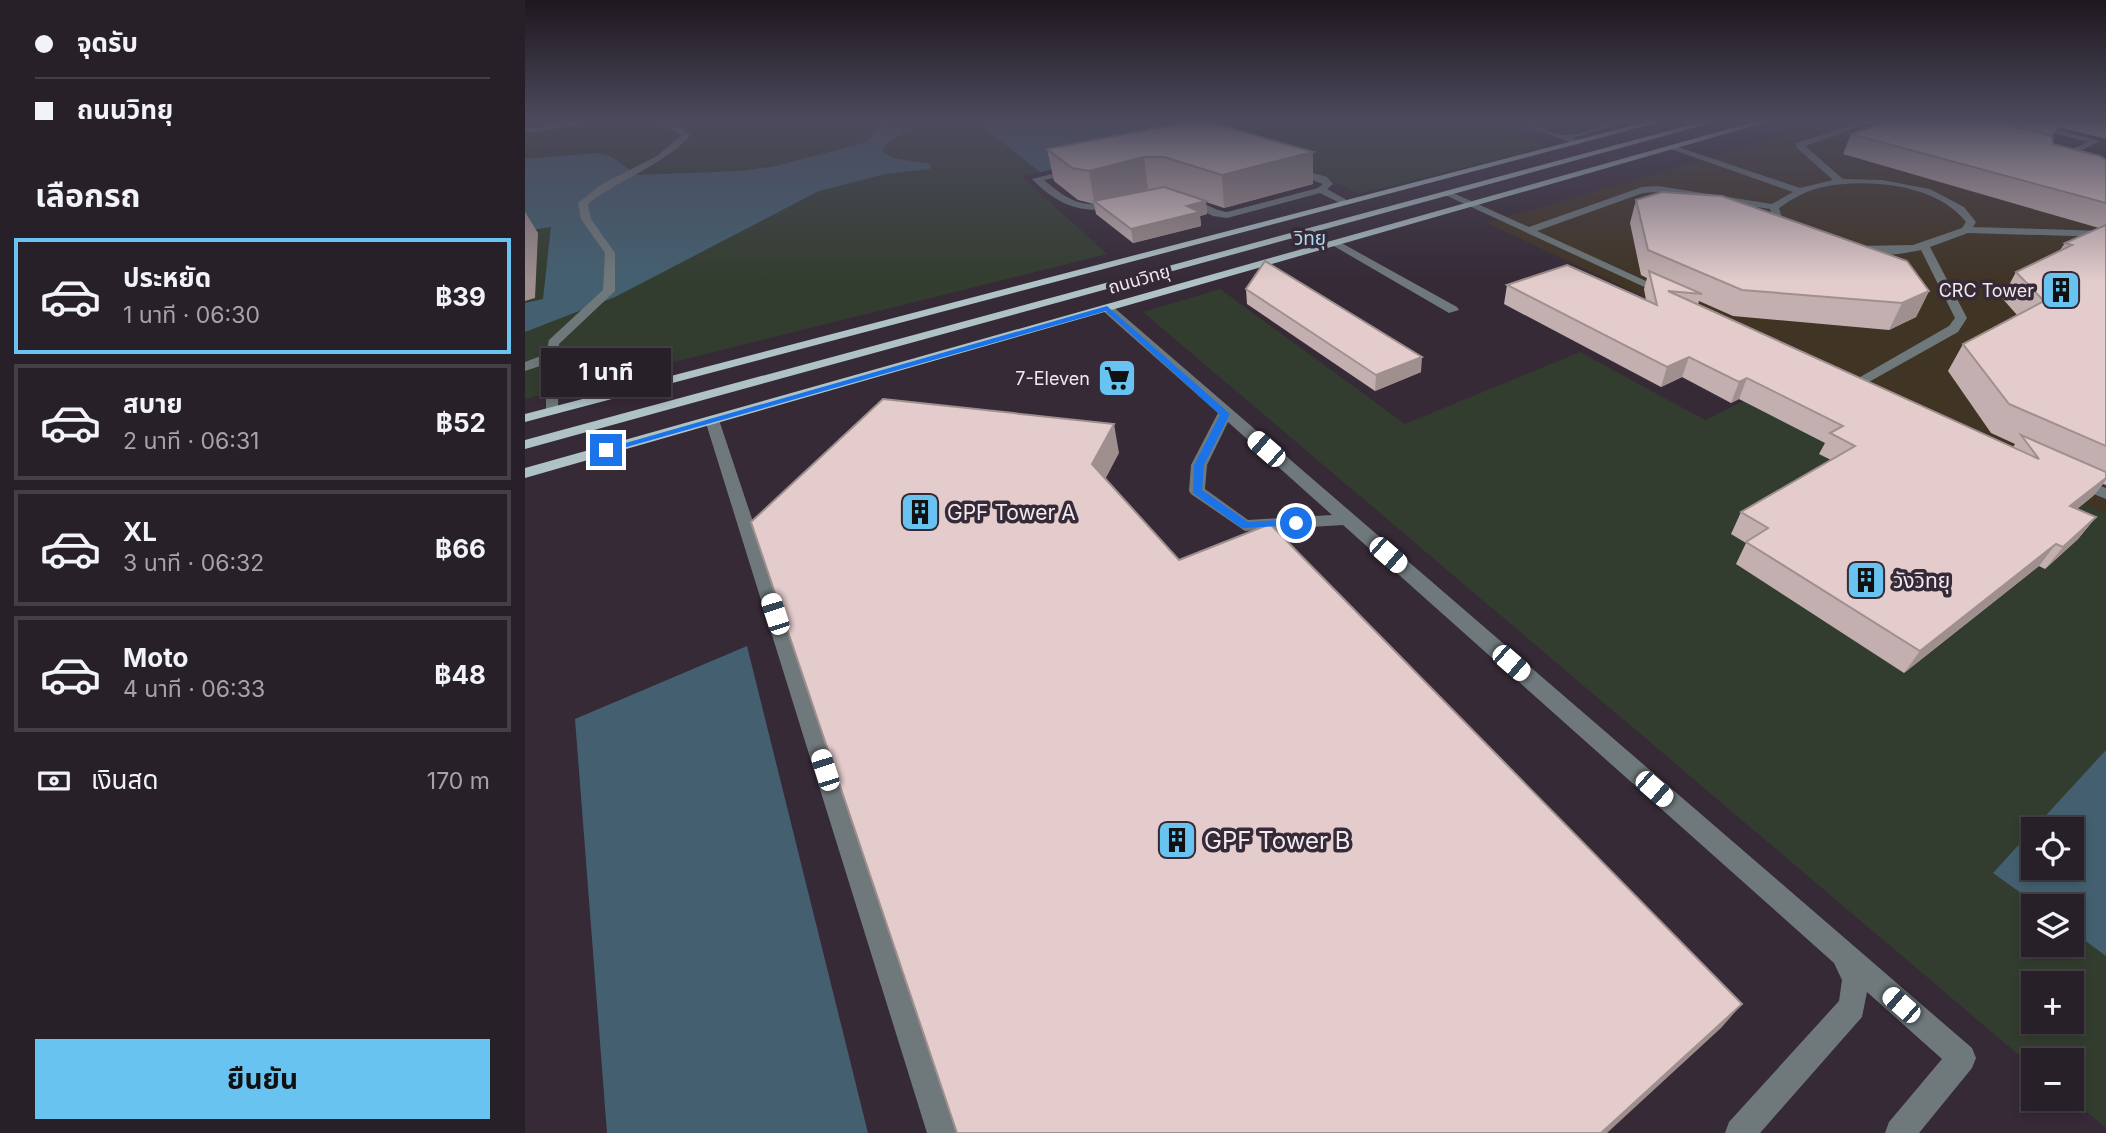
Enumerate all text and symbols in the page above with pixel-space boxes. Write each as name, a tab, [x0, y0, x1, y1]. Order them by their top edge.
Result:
text: จุดรับ	[77, 27, 138, 58]
text: ถนนวิทยุ	[77, 94, 173, 125]
text: เลือกรถ	[35, 176, 140, 215]
district label: วิทยุ	[1293, 227, 1326, 250]
street label: ถนนวิทยุ	[1106, 260, 1173, 299]
text: ประหยัด	[123, 262, 211, 293]
icon: car	[39, 265, 102, 328]
building icon: CRC Tower	[2040, 269, 2082, 311]
place label: CRC Tower	[1939, 280, 2034, 301]
text: ฿39	[435, 281, 486, 312]
text: 1 นาที · 06:30	[123, 301, 260, 329]
callout: 1 นาที	[541, 349, 671, 398]
supermarket icon: 7-Eleven	[1096, 357, 1138, 399]
text: 1 นาที	[578, 358, 634, 386]
place label: 7-Eleven	[1015, 368, 1090, 389]
text: สบาย	[123, 388, 183, 419]
icon: car	[39, 391, 102, 454]
text: ฿52	[436, 407, 486, 438]
text: 2 นาที · 06:31	[123, 427, 259, 455]
car	[1244, 427, 1289, 471]
route end	[590, 434, 622, 466]
building icon: GPF Tower A	[899, 491, 941, 533]
place label: GPF Tower A	[947, 500, 1076, 525]
route start	[1280, 507, 1312, 539]
text: XL	[123, 516, 157, 547]
icon: car	[39, 517, 102, 580]
text: ฿66	[435, 533, 486, 564]
car	[1366, 533, 1411, 577]
text: 3 นาที · 06:32	[123, 549, 264, 577]
building icon: วังวิทยุ	[1845, 559, 1887, 601]
place label: วังวิทยุ	[1893, 568, 1950, 594]
car	[759, 591, 792, 637]
car	[1489, 641, 1534, 685]
text: Moto	[123, 642, 188, 673]
icon: car	[39, 643, 102, 706]
text: ฿48	[434, 659, 486, 690]
text: 4 นาที · 06:33	[123, 675, 265, 703]
car	[809, 747, 842, 793]
icon: cash	[35, 762, 73, 800]
text: เงินสด	[91, 764, 158, 795]
text: 170 m	[427, 767, 490, 795]
car	[1632, 767, 1677, 811]
map controls	[2021, 817, 2084, 1111]
button: locate	[2021, 817, 2084, 880]
building icon: GPF Tower B	[1156, 819, 1198, 861]
place label: GPF Tower B	[1204, 826, 1350, 855]
button: layers	[2021, 894, 2084, 957]
button: +	[2021, 971, 2084, 1034]
car	[1879, 983, 1924, 1027]
button: ยืนยัน	[35, 1039, 490, 1119]
button: −	[2021, 1048, 2084, 1111]

